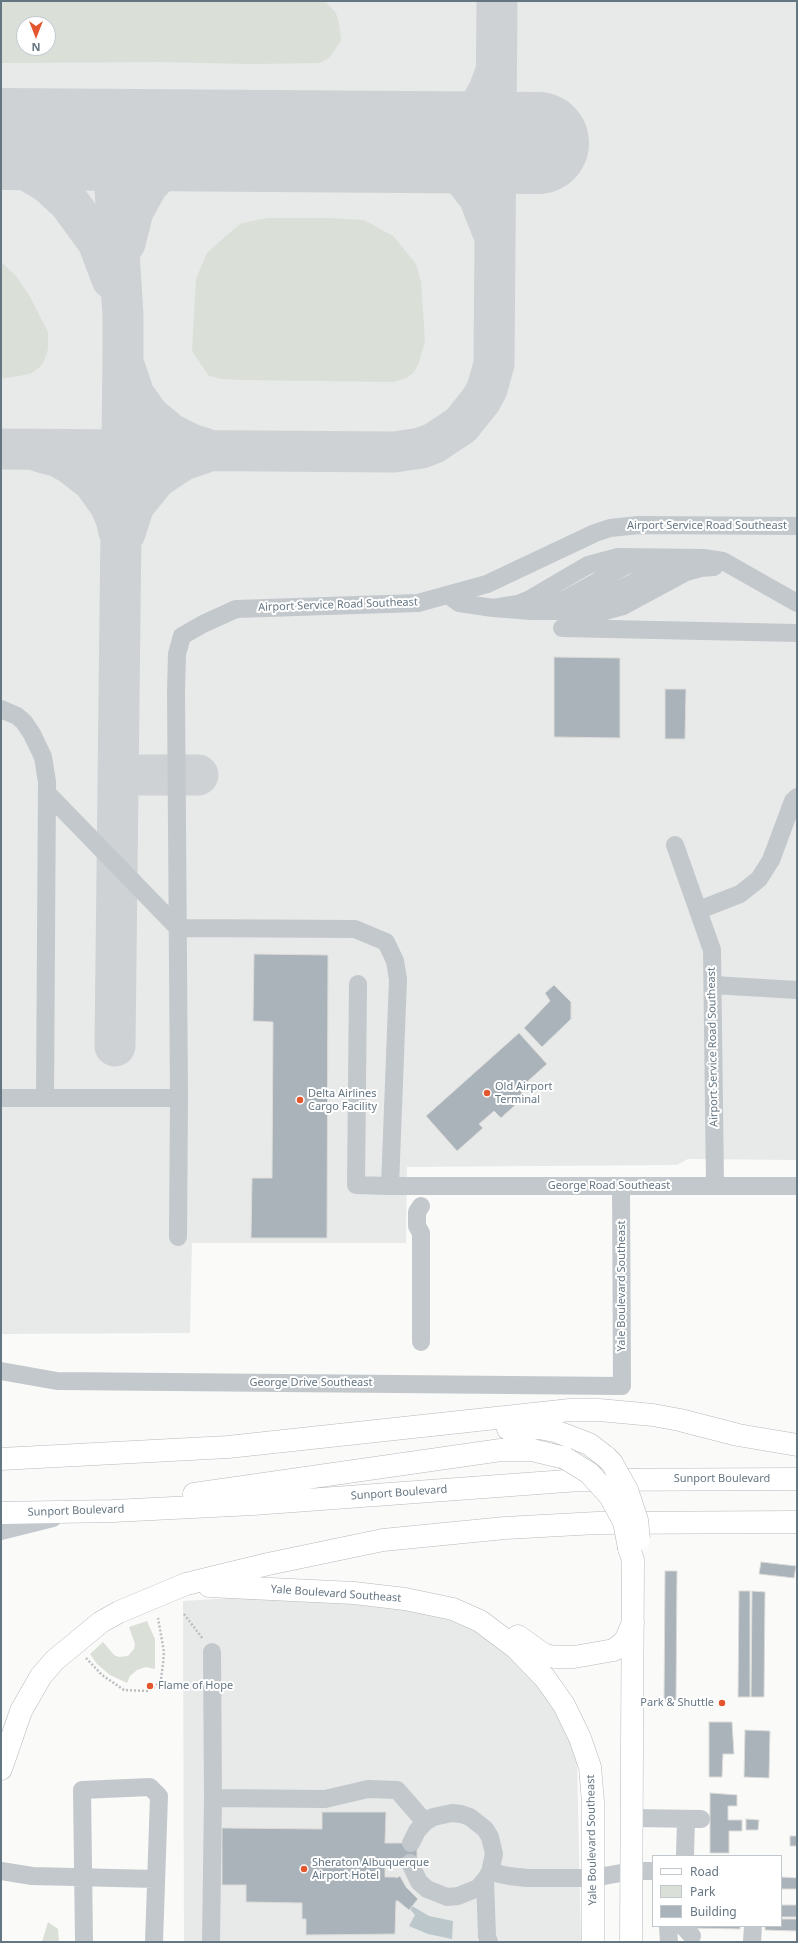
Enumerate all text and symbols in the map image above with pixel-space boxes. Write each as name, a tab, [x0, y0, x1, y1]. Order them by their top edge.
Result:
north arrow	[16, 16, 56, 56]
text: N	[32, 40, 40, 55]
street label: Airport Service Road Southeast	[627, 519, 787, 533]
street label: Airport Service Road Southeast	[258, 596, 418, 614]
street label: Airport Service Road Southeast	[705, 967, 721, 1127]
place label: Old Airport Terminal	[495, 1080, 552, 1106]
place label: Delta Airlines Cargo Facility	[308, 1087, 377, 1113]
marker: Old Airport Terminal	[482, 1088, 492, 1098]
marker: Delta Airlines Cargo Facility	[295, 1095, 305, 1105]
street label: George Road Southeast	[548, 1179, 670, 1193]
street label: Yale Boulevard Southeast	[615, 1221, 629, 1351]
street label: George Drive Southeast	[249, 1376, 373, 1390]
street label: Sunport Boulevard	[674, 1472, 770, 1486]
street label: Sunport Boulevard	[350, 1483, 448, 1503]
street label: Sunport Boulevard	[27, 1503, 125, 1519]
street label: Yale Boulevard Southeast	[270, 1583, 402, 1605]
place label: Flame of Hope	[158, 1679, 233, 1693]
marker: Flame of Hope	[145, 1681, 155, 1691]
place label: Park & Shuttle	[640, 1696, 714, 1710]
marker: Park & Shuttle	[717, 1698, 727, 1708]
street label: Yale Boulevard Southeast	[584, 1775, 600, 1905]
legend	[652, 1855, 782, 1927]
place label: Sheraton Albuquerque Airport Hotel	[312, 1856, 429, 1882]
text: Road	[690, 1863, 719, 1880]
marker: Sheraton Albuquerque Airport Hotel	[299, 1864, 309, 1874]
text: Park	[690, 1883, 715, 1900]
text: Building	[690, 1903, 737, 1920]

